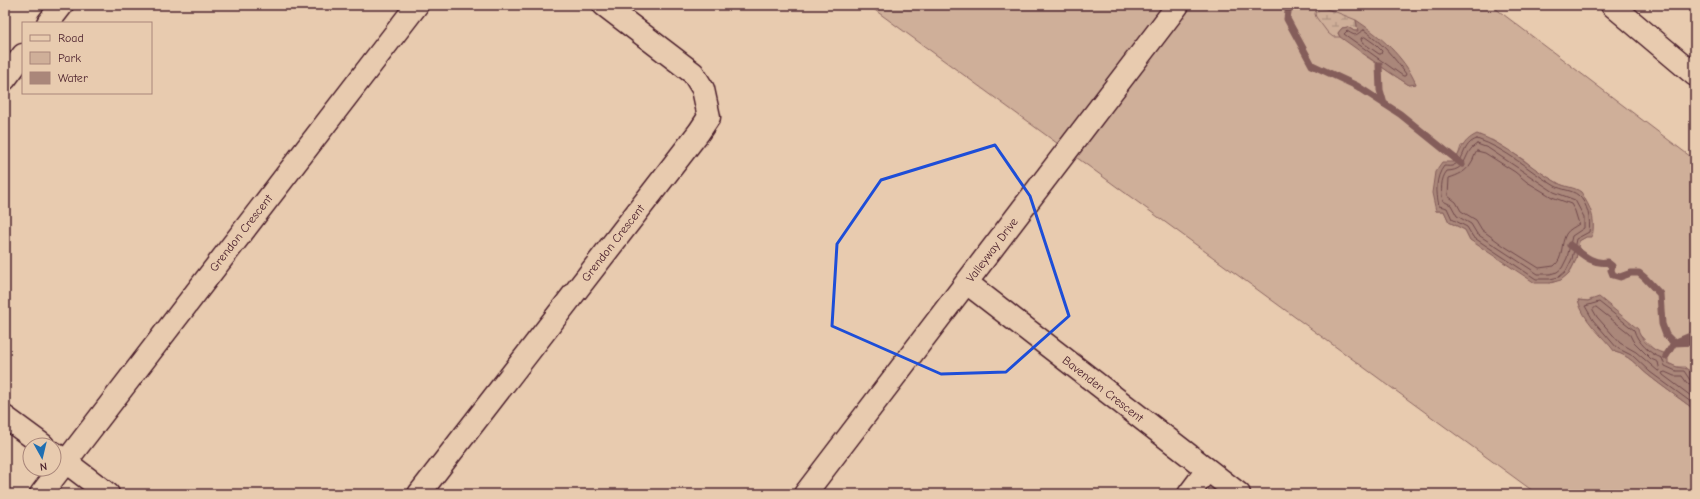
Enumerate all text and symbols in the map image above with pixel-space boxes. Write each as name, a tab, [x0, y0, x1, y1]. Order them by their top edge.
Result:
legend	[22, 22, 152, 94]
text: Road	[58, 31, 84, 45]
text: Park	[58, 51, 81, 65]
text: Water	[58, 71, 88, 85]
street label: Grendon Crescent	[207, 191, 276, 274]
street label: Grendon Crescent	[579, 201, 648, 284]
street label: Valleyway Drive	[963, 215, 1021, 285]
street label: Bavenden Crescent	[1060, 353, 1147, 425]
north arrow	[22, 437, 62, 477]
text: N	[39, 459, 48, 473]

